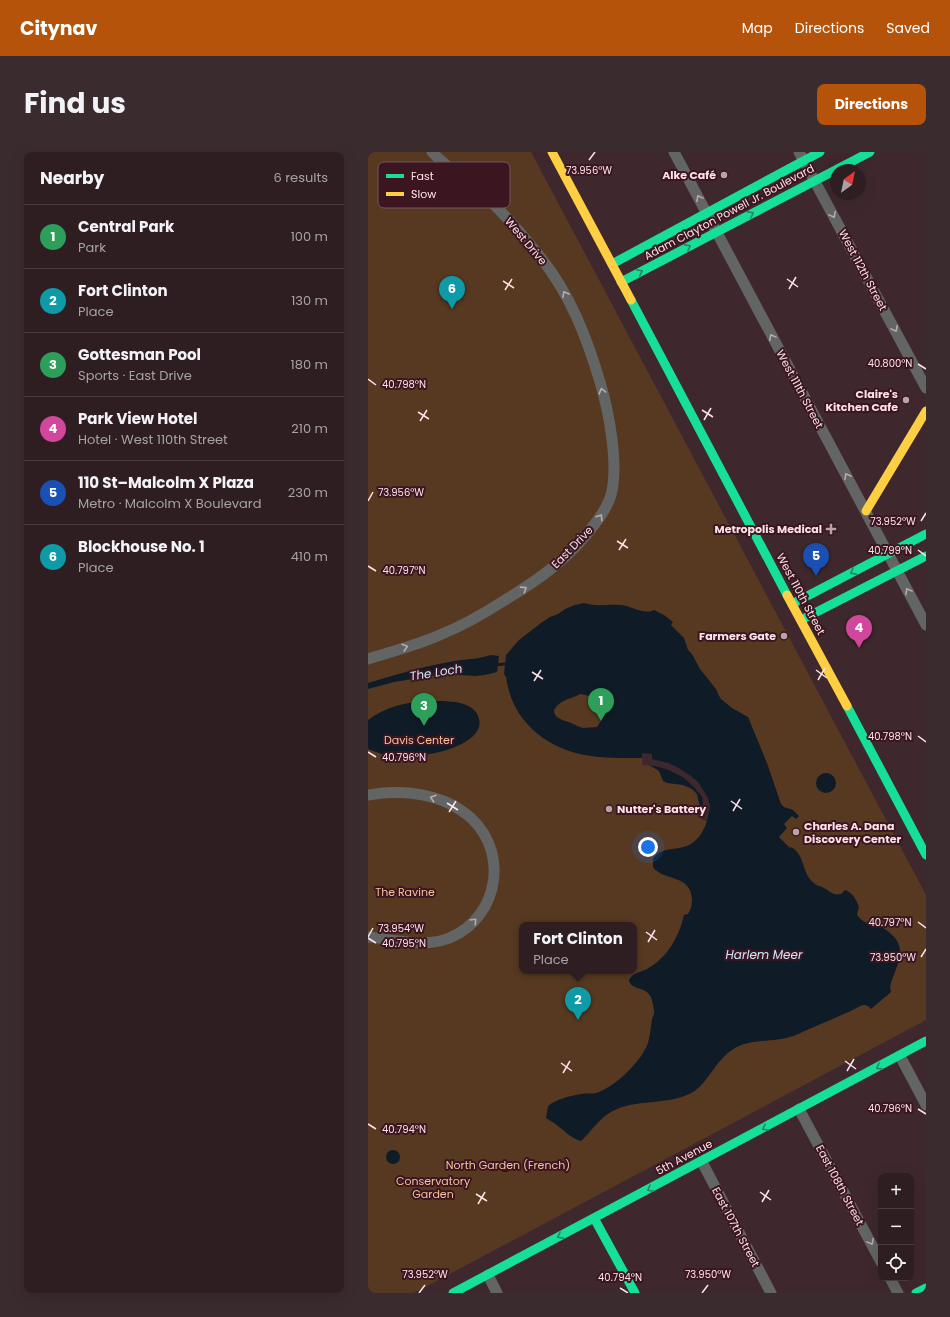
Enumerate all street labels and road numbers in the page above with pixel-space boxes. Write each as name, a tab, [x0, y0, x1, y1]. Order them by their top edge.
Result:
street label: Adam Clayton Powell Jr. Boulevard	[641, 160, 817, 264]
street label: West Drive	[501, 214, 551, 268]
street label: West 112th Street	[835, 227, 891, 313]
street label: West 111th Street	[773, 347, 827, 431]
street label: East Drive	[548, 522, 596, 572]
street label: West 110th Street	[773, 550, 829, 638]
street label: 5th Avenue	[653, 1135, 715, 1179]
street label: East 108th Street	[812, 1142, 868, 1228]
street label: East 107th Street	[708, 1184, 764, 1270]

